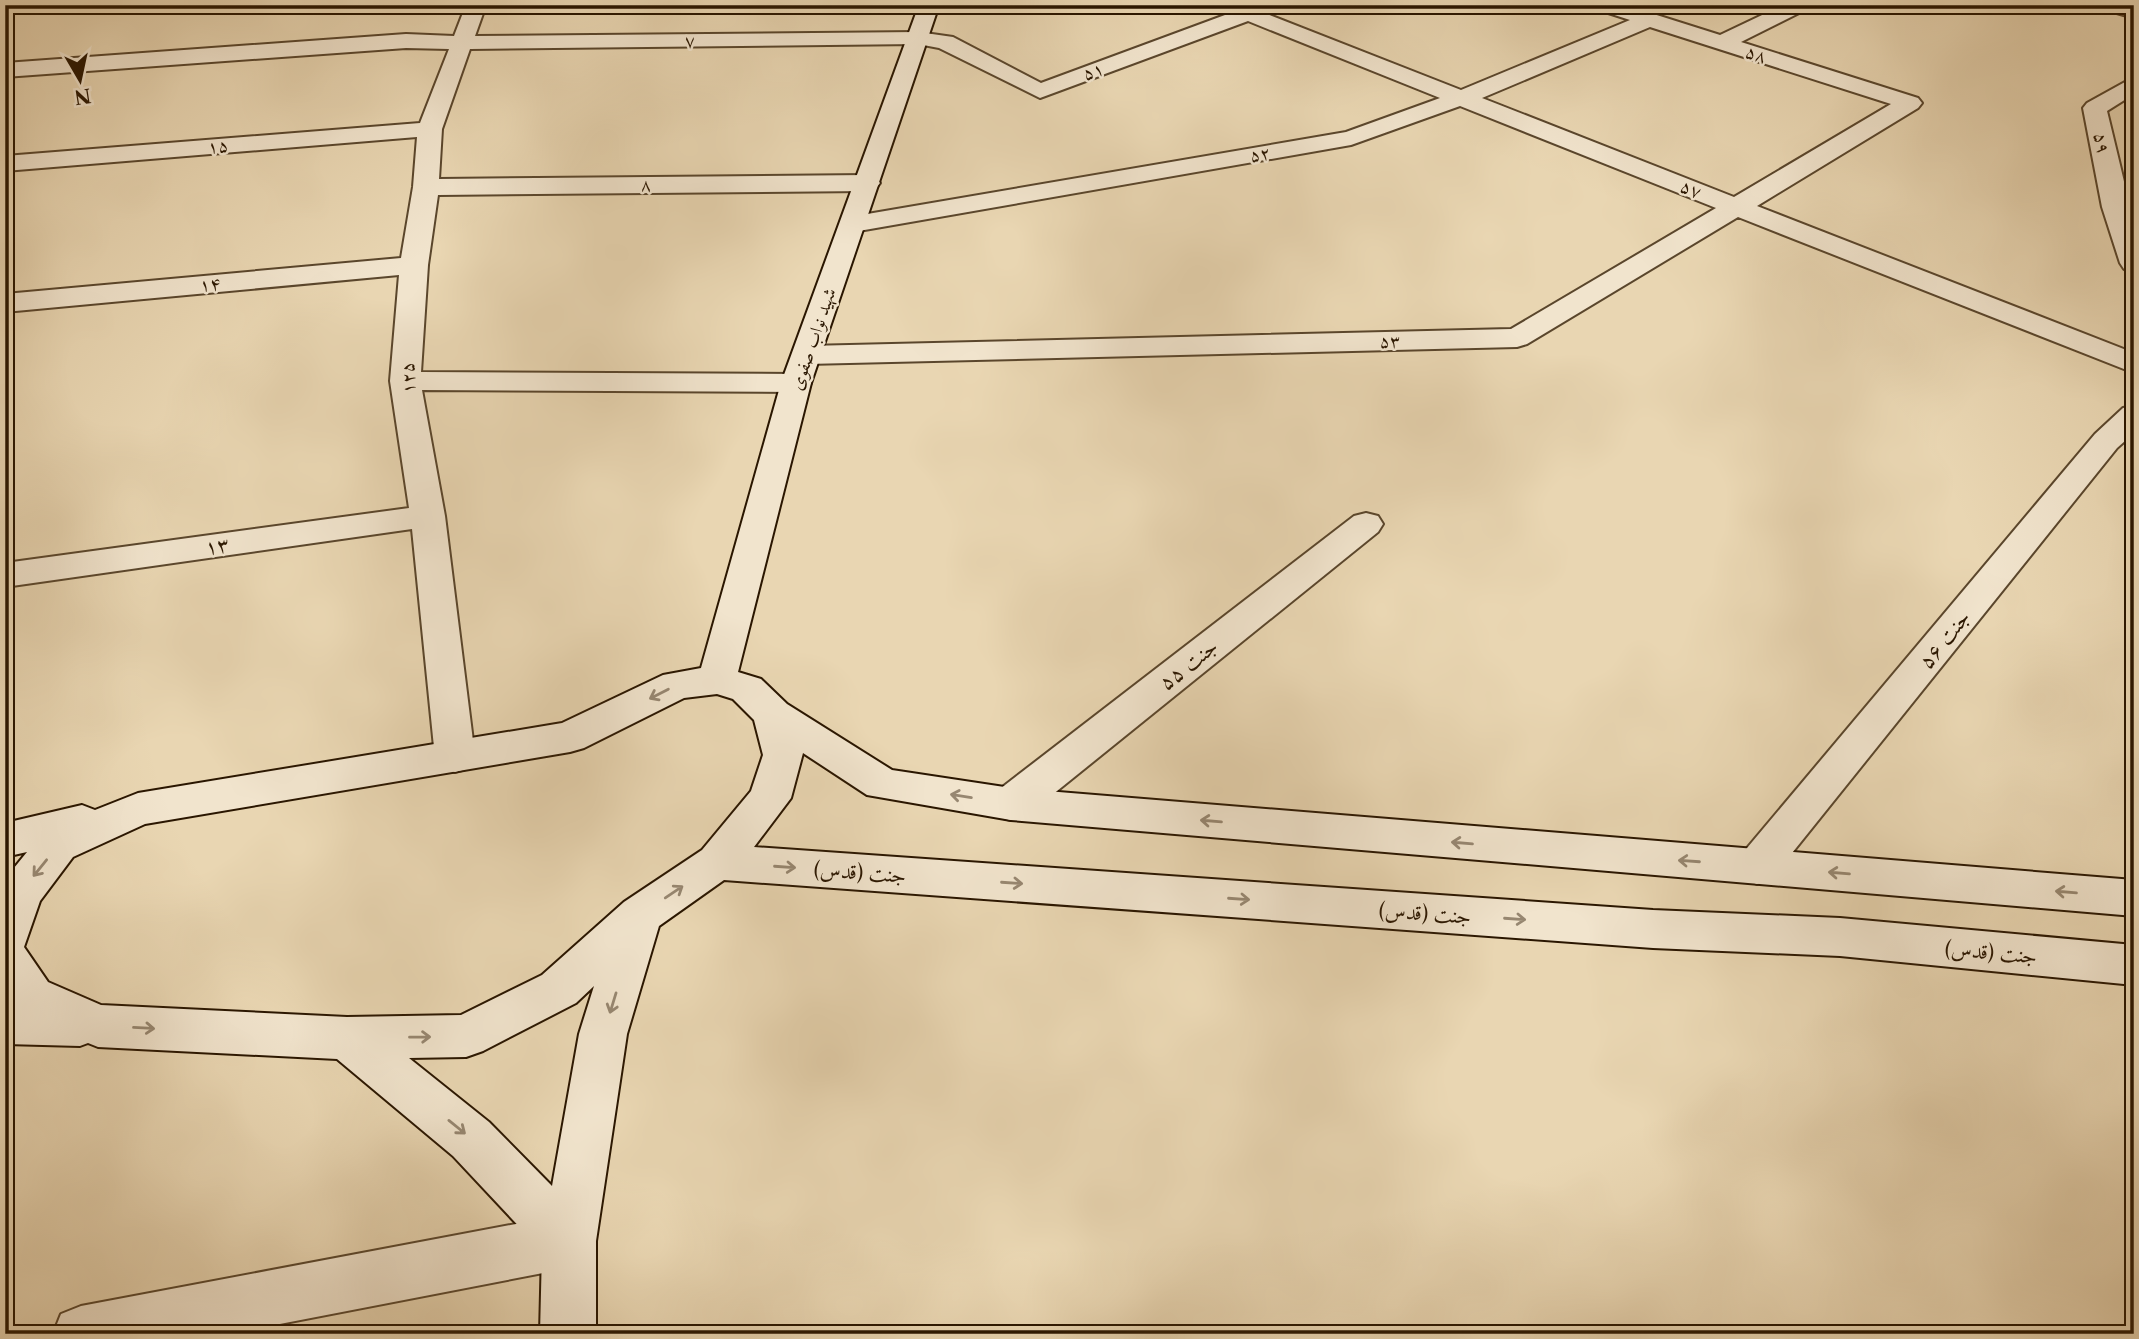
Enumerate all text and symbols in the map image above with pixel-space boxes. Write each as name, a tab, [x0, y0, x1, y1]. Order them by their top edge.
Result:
street label: ۷	[685, 30, 695, 52]
street label: ۵۸	[1743, 40, 1769, 68]
north arrow	[46, 46, 116, 116]
street label: ۵۱	[1079, 57, 1107, 85]
text: N	[73, 84, 93, 109]
street label: ۵۹	[2089, 130, 2115, 156]
street label: ۱۵	[207, 134, 229, 158]
street label: ۵۲	[1248, 141, 1272, 167]
street label: ۸	[641, 174, 651, 196]
street label: ۵۷	[1677, 175, 1705, 203]
street label: ۱۴	[199, 272, 221, 296]
street label: شهید نواب صفوی	[785, 285, 842, 393]
street label: ۵۳	[1379, 330, 1401, 352]
street label: ۱۲۵	[396, 362, 420, 394]
street label: ۱۳	[203, 531, 231, 559]
street label: جنت ۵۶	[1913, 605, 1975, 673]
street label: جنت ۵۵	[1154, 633, 1222, 695]
one-way arrow	[649, 688, 670, 702]
one-way arrow	[950, 789, 973, 802]
one-way arrow	[1200, 814, 1223, 827]
one-way arrow	[1452, 836, 1474, 849]
one-way arrow	[1678, 854, 1701, 867]
street label: جنت (قدس)	[813, 856, 907, 888]
one-way arrow	[32, 858, 47, 876]
one-way arrow	[773, 861, 796, 874]
one-way arrow	[1828, 866, 1851, 879]
one-way arrow	[1000, 877, 1023, 890]
one-way arrow	[664, 884, 683, 899]
one-way arrow	[2055, 885, 2078, 898]
one-way arrow	[1227, 893, 1250, 906]
street label: جنت (قدس)	[1378, 897, 1472, 929]
one-way arrow	[1503, 913, 1525, 926]
street label: جنت (قدس)	[1944, 936, 2038, 968]
one-way arrow	[605, 992, 618, 1014]
one-way arrow	[132, 1022, 155, 1035]
one-way arrow	[408, 1030, 431, 1044]
one-way arrow	[448, 1120, 466, 1135]

